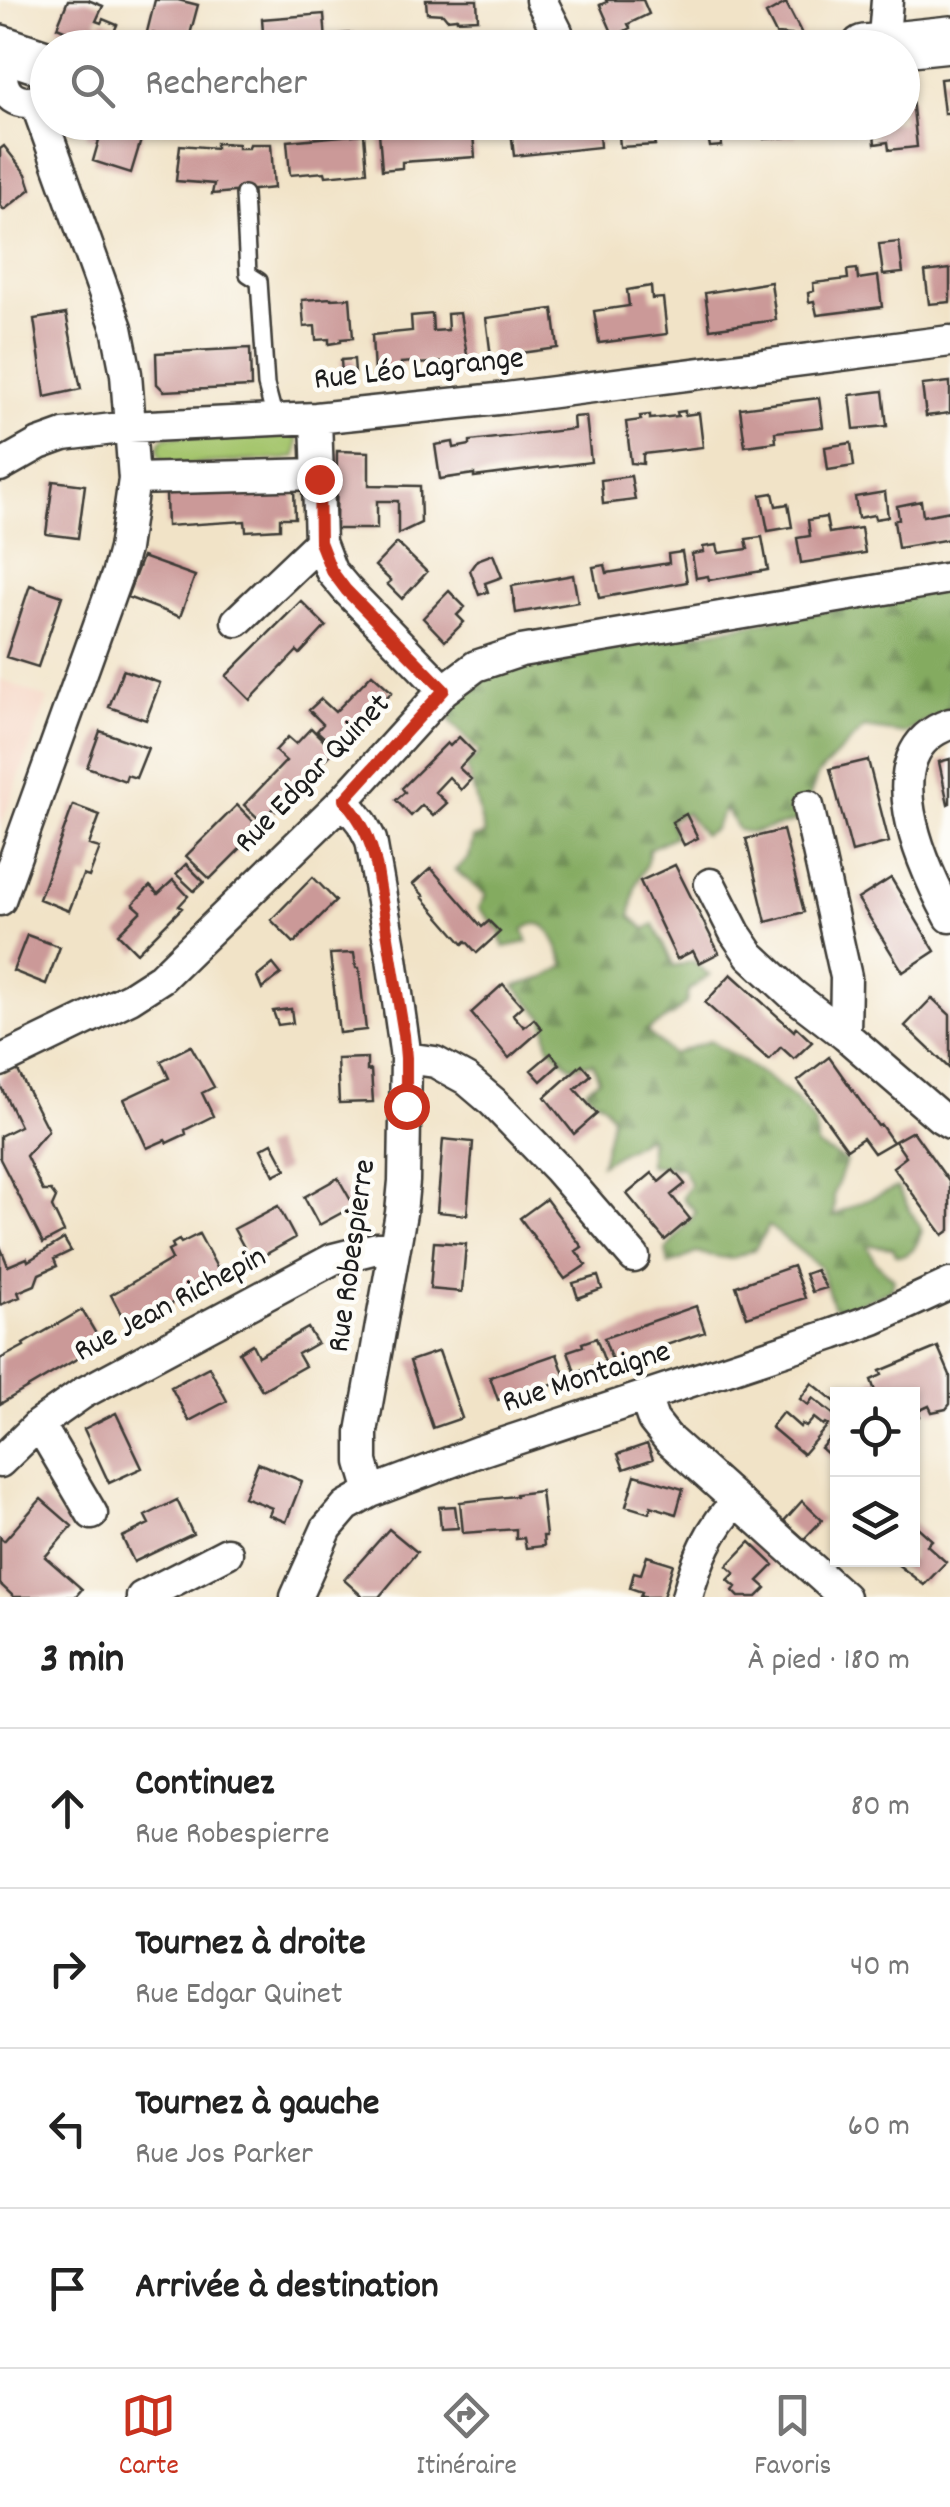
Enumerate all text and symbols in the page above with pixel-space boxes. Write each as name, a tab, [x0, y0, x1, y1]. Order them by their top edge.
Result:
search box	[30, 30, 920, 140]
icon: search	[65, 58, 120, 113]
text: Rechercher	[145, 58, 307, 113]
street label: Rue Léo Lagrange	[312, 337, 526, 405]
route end	[297, 457, 343, 503]
street label: Rue Edgar Quinet	[225, 684, 403, 866]
route start	[384, 1084, 430, 1130]
street label: Rue Robespierre	[318, 1156, 390, 1356]
street label: Rue Jean Richepin	[67, 1236, 275, 1376]
street label: Rue Montaigne	[497, 1330, 677, 1428]
map controls	[830, 1387, 920, 1567]
button: locate	[830, 1387, 920, 1477]
button: layers	[830, 1477, 920, 1567]
text: 3 min	[40, 1632, 124, 1692]
text: À pied · 180 m	[748, 1639, 910, 1685]
text: Continuez	[135, 1758, 274, 1813]
icon: ahead	[40, 1781, 95, 1836]
text: 80 m	[850, 1785, 910, 1831]
text: Rue Robespierre	[135, 1813, 330, 1859]
text: Tournez à droite	[135, 1918, 366, 1973]
icon: right	[40, 1941, 95, 1996]
text: 40 m	[850, 1945, 910, 1991]
text: Rue Edgar Quinet	[135, 1973, 343, 2019]
text: Tournez à gauche	[135, 2078, 380, 2133]
icon: left	[40, 2101, 95, 2156]
text: 60 m	[848, 2105, 910, 2151]
text: Rue Jos Parker	[135, 2133, 313, 2179]
icon: arrive	[40, 2261, 95, 2316]
text: Arrivée à destination	[135, 2261, 439, 2316]
tab: Carte	[119, 2388, 179, 2488]
tab: Itinéraire	[416, 2388, 517, 2488]
tab: Favoris	[754, 2388, 831, 2488]

